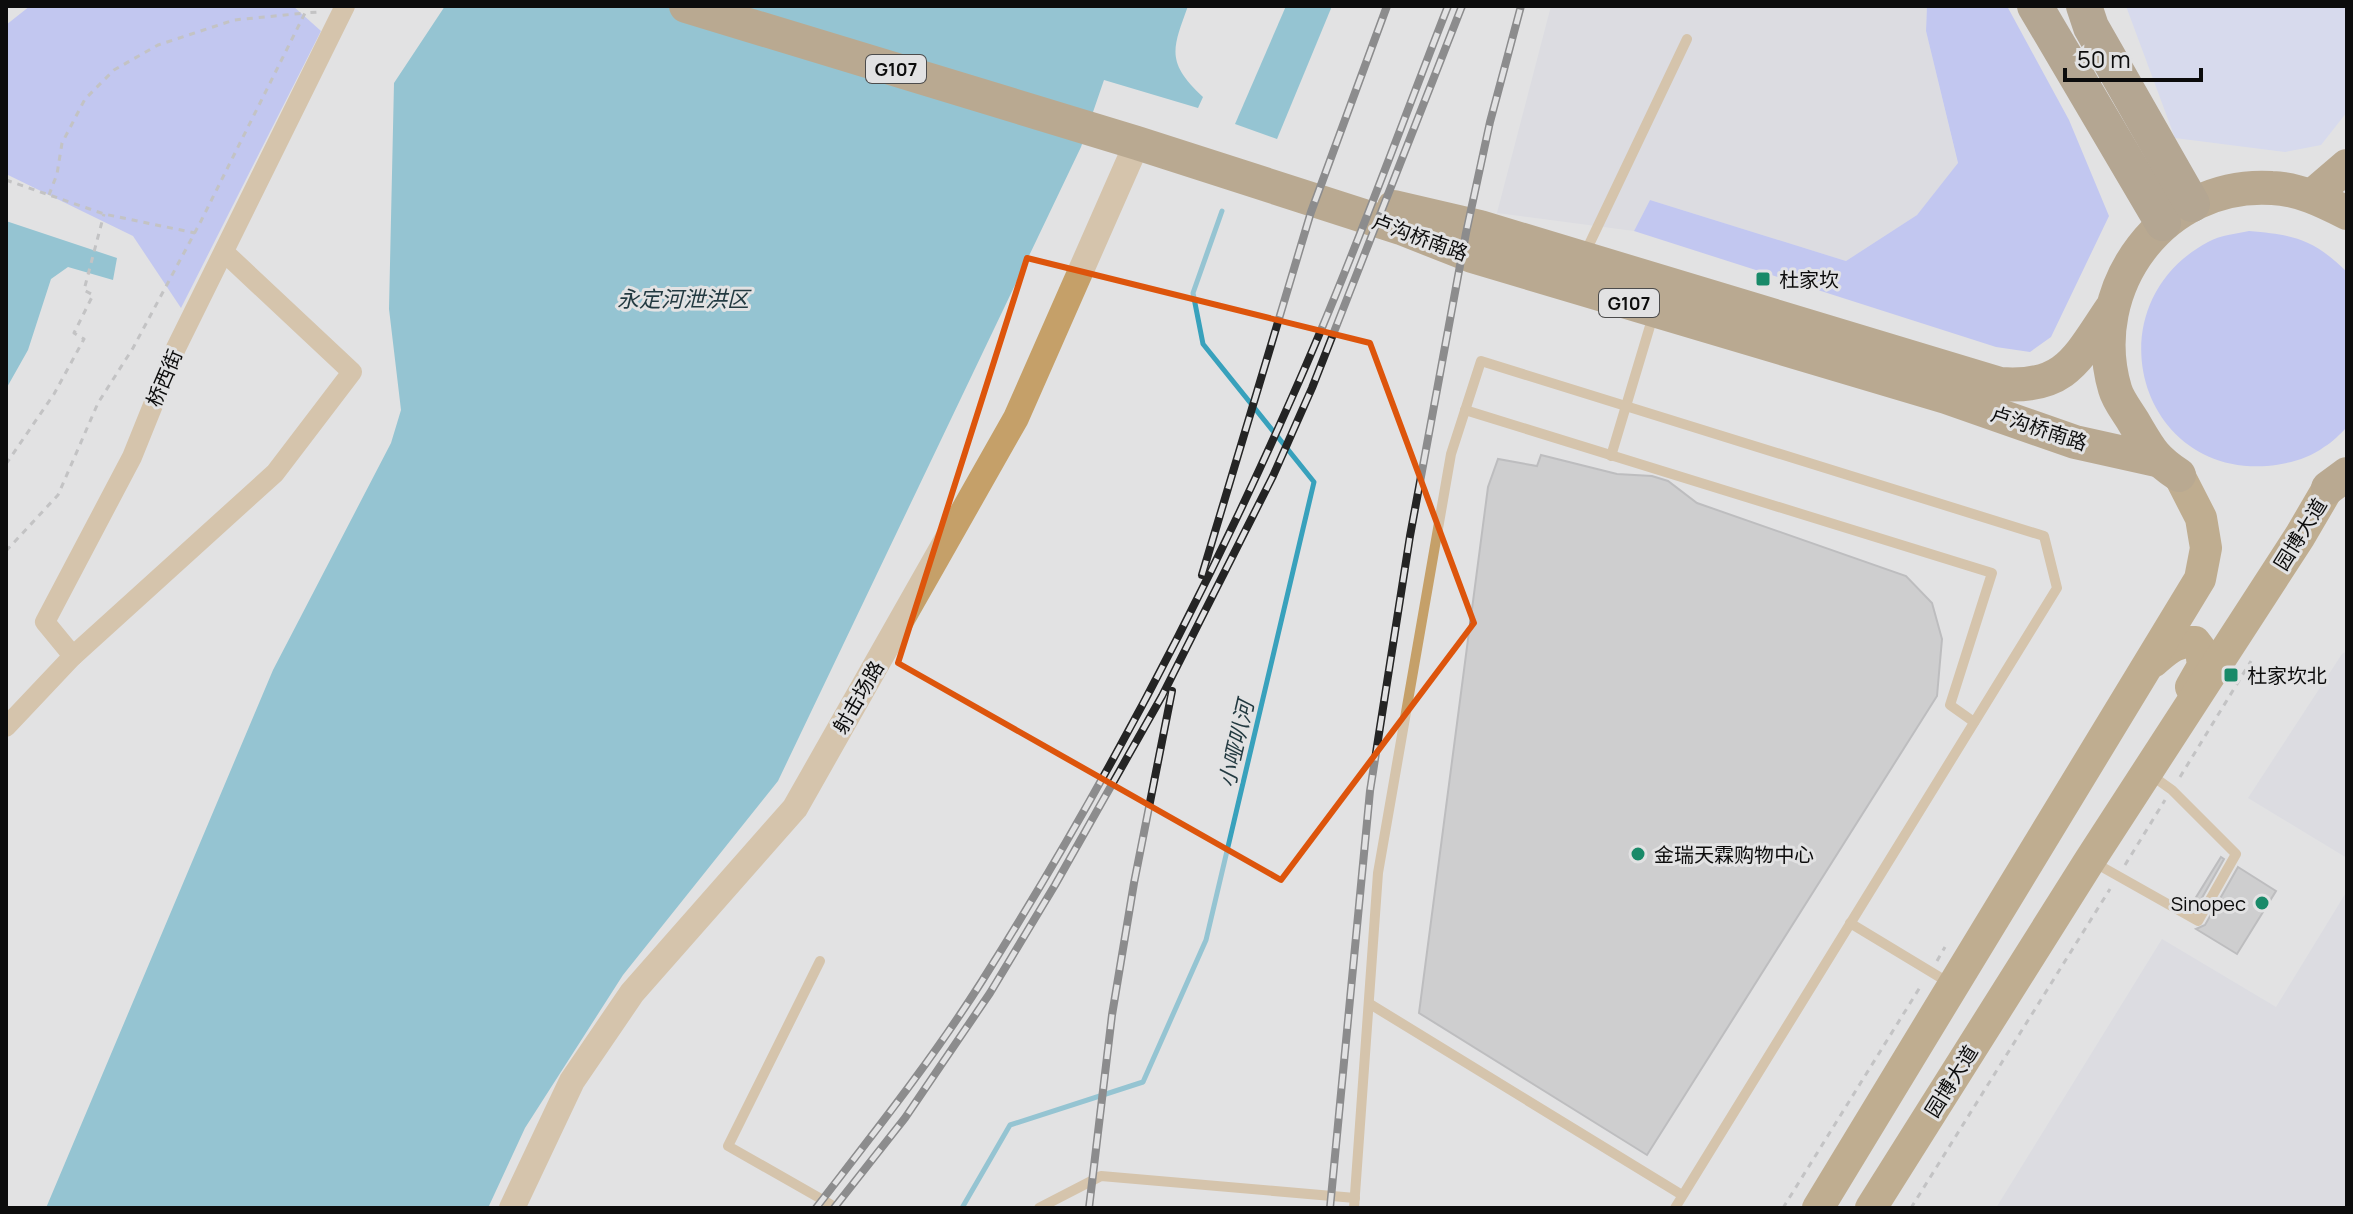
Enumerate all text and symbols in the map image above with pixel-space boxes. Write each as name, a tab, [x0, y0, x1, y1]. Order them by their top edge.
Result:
scale bar	[2065, 32, 2201, 82]
text: 50 m	[2077, 42, 2131, 75]
road number: G107	[866, 55, 926, 83]
street label: 卢沟桥南路	[1368, 207, 1472, 267]
place label: 杜家坎	[1779, 266, 1839, 293]
marker: 杜家坎	[1754, 270, 1772, 288]
water label: 永定河泄洪区	[617, 284, 752, 314]
road number: G107	[1599, 289, 1659, 317]
street label: 桥西街	[140, 345, 188, 411]
street label: 卢沟桥南路	[1987, 400, 2091, 456]
street label: 园博大道	[2267, 493, 2333, 575]
street label: 射击场路	[826, 656, 890, 738]
place label: 杜家坎北	[2247, 662, 2327, 689]
marker: 杜家坎北	[2222, 666, 2240, 684]
water label: 小哑叭河	[1211, 694, 1261, 790]
place label: 金瑞天霖购物中心	[1654, 841, 1814, 868]
marker: 金瑞天霖购物中心	[1629, 845, 1647, 863]
place label: Sinopec	[2171, 890, 2246, 917]
marker: Sinopec	[2253, 894, 2271, 912]
street label: 园博大道	[1918, 1040, 1984, 1122]

